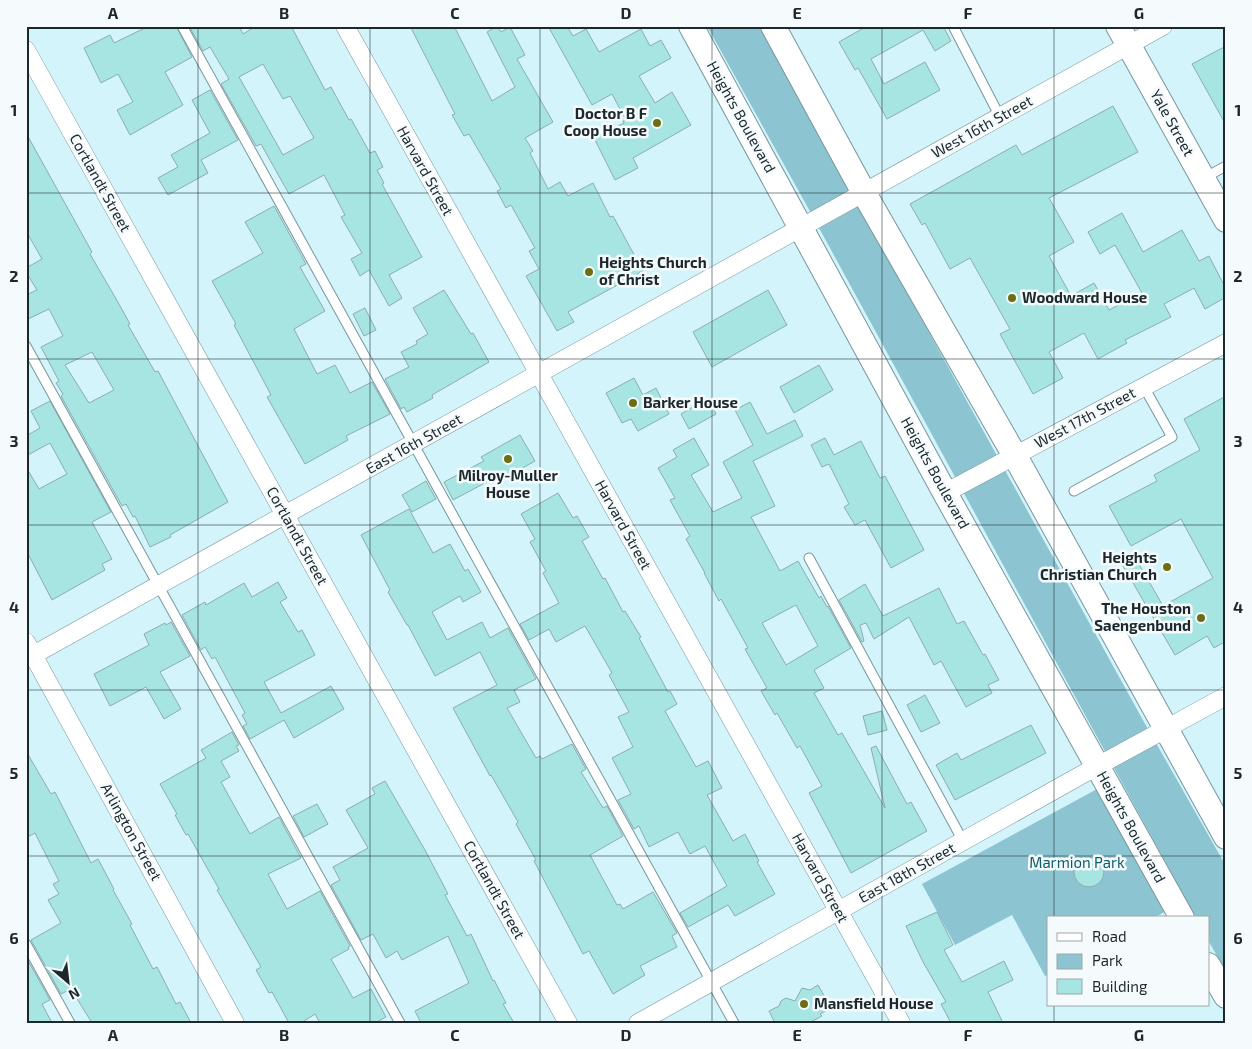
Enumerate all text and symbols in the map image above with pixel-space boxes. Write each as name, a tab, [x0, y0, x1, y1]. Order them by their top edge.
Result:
text: A	[108, 3, 119, 22]
text: B	[279, 3, 289, 22]
text: C	[450, 3, 460, 22]
text: D	[621, 3, 632, 22]
text: E	[792, 3, 802, 22]
text: F	[964, 3, 973, 22]
text: G	[1134, 3, 1144, 22]
street label: Heights Boulevard	[704, 58, 780, 176]
street label: Yale Street	[1147, 86, 1199, 159]
street label: West 16th Street	[928, 91, 1035, 161]
text: 1	[11, 100, 17, 119]
text: 1	[1235, 100, 1241, 119]
place label: Doctor B F Coop House	[564, 104, 647, 139]
marker: Doctor B F Coop House	[651, 117, 663, 129]
street label: Harvard Street	[394, 122, 458, 219]
street label: Cortlandt Street	[66, 130, 135, 235]
place label: Heights Church of Christ	[599, 253, 707, 288]
text: 2	[9, 266, 19, 285]
marker: Heights Church of Christ	[583, 266, 595, 278]
text: 2	[1233, 266, 1243, 285]
place label: Woodward House	[1022, 288, 1147, 306]
marker: Woodward House	[1006, 292, 1018, 304]
street label: West 17th Street	[1031, 383, 1138, 451]
place label: Barker House	[643, 393, 738, 411]
marker: Barker House	[627, 397, 639, 409]
street label: East 16th Street	[362, 409, 465, 477]
street label: Heights Boulevard	[898, 414, 974, 532]
text: 3	[9, 431, 19, 450]
text: 3	[1233, 431, 1243, 450]
marker: Milroy-Muller House	[502, 453, 514, 465]
place label: Milroy-Muller House	[458, 466, 558, 501]
street label: Harvard Street	[592, 476, 656, 573]
street label: Cortlandt Street	[263, 483, 332, 588]
place label: Heights Christian Church	[1040, 548, 1157, 583]
marker: Heights Christian Church	[1161, 561, 1173, 573]
text: 4	[9, 597, 19, 616]
text: 4	[1233, 597, 1243, 616]
place label: The Houston Saengenbund	[1094, 599, 1191, 634]
marker: The Houston Saengenbund	[1195, 612, 1207, 624]
text: 5	[10, 763, 19, 782]
text: 5	[1234, 763, 1243, 782]
street label: Heights Boulevard	[1094, 768, 1170, 886]
street label: Arlington Street	[98, 780, 166, 884]
street label: Harvard Street	[789, 829, 853, 926]
street label: Cortlandt Street	[460, 837, 529, 942]
street label: East 18th Street	[855, 838, 958, 906]
park label: Marmion Park	[1029, 853, 1125, 871]
legend	[1047, 916, 1210, 1006]
text: Road	[1092, 927, 1127, 945]
text: 6	[9, 928, 19, 947]
text: 6	[1233, 928, 1243, 947]
text: Park	[1092, 951, 1123, 969]
north arrow	[42, 956, 92, 1006]
text: Building	[1092, 977, 1148, 995]
text: N	[66, 984, 83, 1004]
place label: Mansfield House	[814, 994, 933, 1012]
marker: Mansfield House	[798, 998, 810, 1010]
text: A	[108, 1025, 119, 1044]
text: B	[279, 1025, 289, 1044]
text: C	[450, 1025, 460, 1044]
text: D	[621, 1025, 632, 1044]
text: E	[792, 1025, 802, 1044]
text: F	[964, 1025, 973, 1044]
text: G	[1134, 1025, 1144, 1044]

